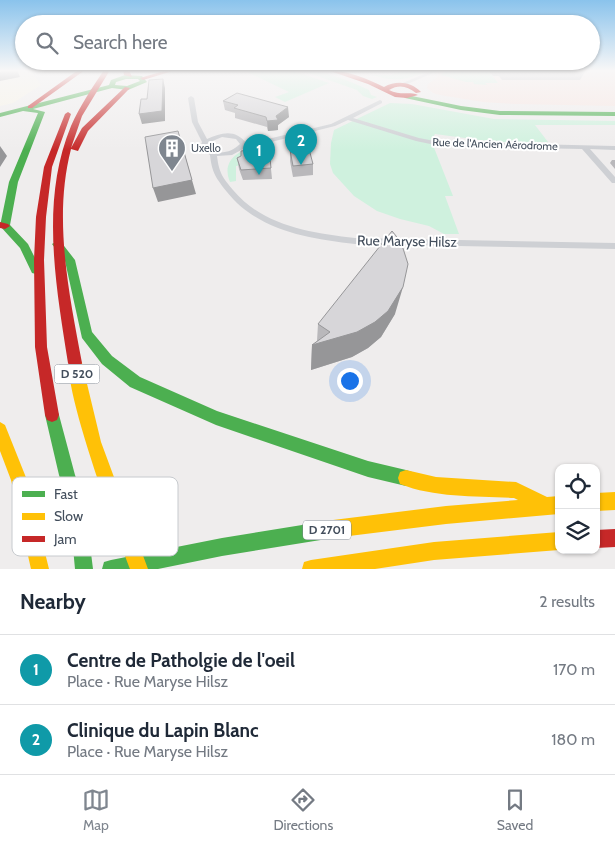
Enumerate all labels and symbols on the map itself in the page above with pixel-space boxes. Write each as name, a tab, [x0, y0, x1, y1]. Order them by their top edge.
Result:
pin: 2	[285, 124, 317, 165]
building icon: Uxello	[157, 133, 187, 172]
pin: 1	[243, 134, 275, 175]
street label: Rue de l'Ancien Aérodrome	[432, 135, 558, 153]
place label: Uxello	[191, 141, 221, 155]
street label: Rue Maryse Hilsz	[357, 231, 458, 251]
road number: D 520	[54, 364, 100, 384]
your location	[337, 368, 363, 394]
legend	[12, 477, 178, 556]
text: Fast	[54, 485, 78, 503]
text: Slow	[54, 507, 83, 525]
road number: D 2701	[303, 520, 351, 540]
text: Jam	[53, 530, 76, 548]

